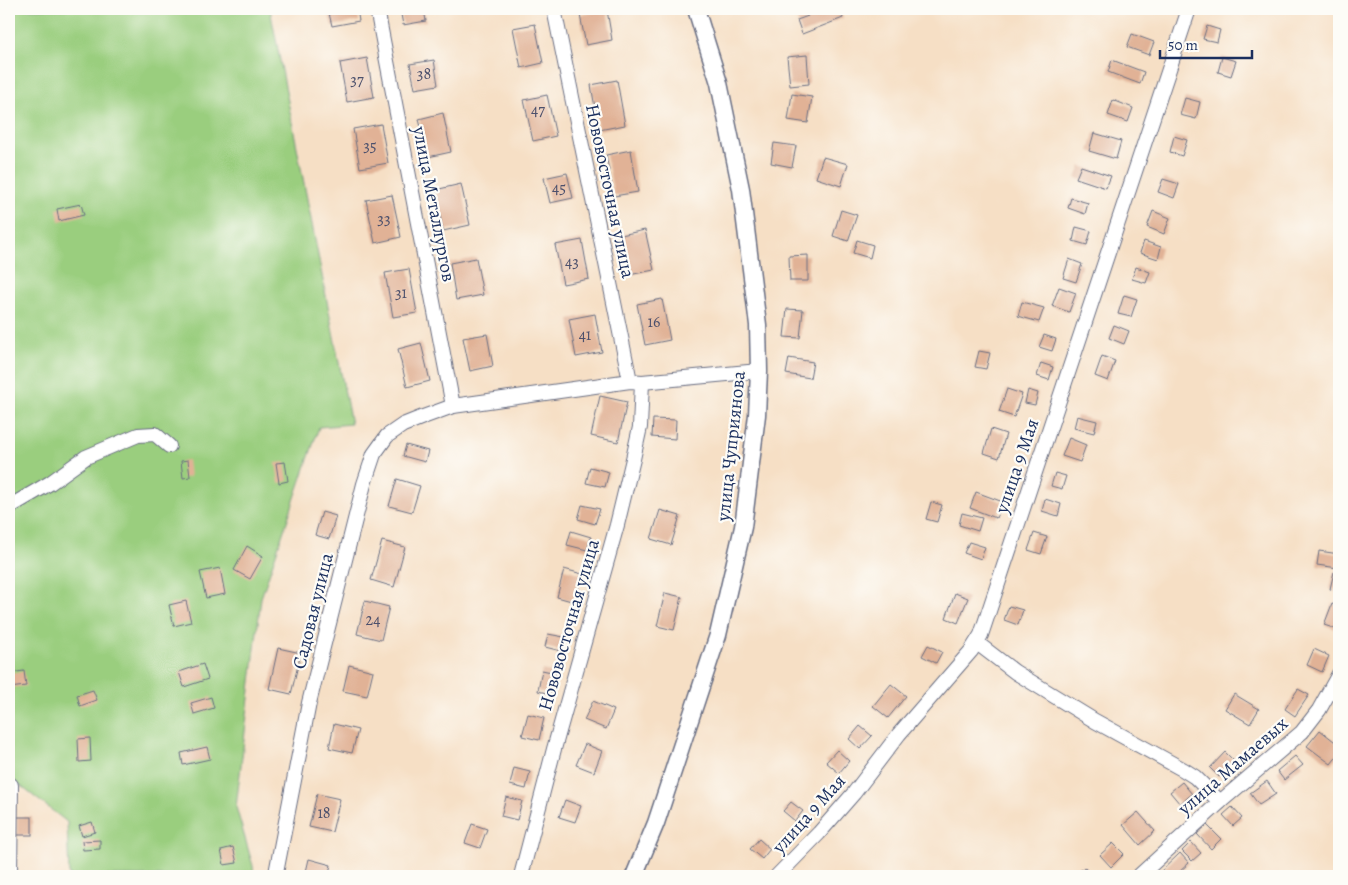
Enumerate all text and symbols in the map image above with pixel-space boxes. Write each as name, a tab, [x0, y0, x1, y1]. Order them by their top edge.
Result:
scale bar	[1160, 28, 1253, 60]
text: 50 m	[1168, 35, 1198, 55]
house number: 38	[417, 63, 431, 85]
house number: 37	[350, 69, 364, 91]
house number: 47	[531, 99, 545, 121]
street label: Нововосточная улица	[579, 101, 641, 281]
street label: улица Металлургов	[406, 123, 462, 284]
house number: 35	[363, 135, 377, 157]
house number: 45	[552, 177, 566, 199]
house number: 33	[377, 208, 391, 230]
house number: 43	[565, 251, 579, 273]
house number: 31	[395, 282, 408, 304]
house number: 16	[648, 311, 660, 333]
house number: 41	[579, 324, 592, 346]
street label: улица Чуприянова	[710, 369, 752, 524]
street label: улица 9 Мая	[988, 415, 1045, 518]
street label: Нововосточная улица	[532, 536, 606, 714]
street label: Садовая улица	[286, 550, 340, 672]
house number: 24	[366, 609, 380, 631]
street label: улица Мамаевых	[1172, 710, 1294, 822]
street label: улица 9 Мая	[766, 769, 852, 860]
house number: 18	[317, 802, 331, 824]

